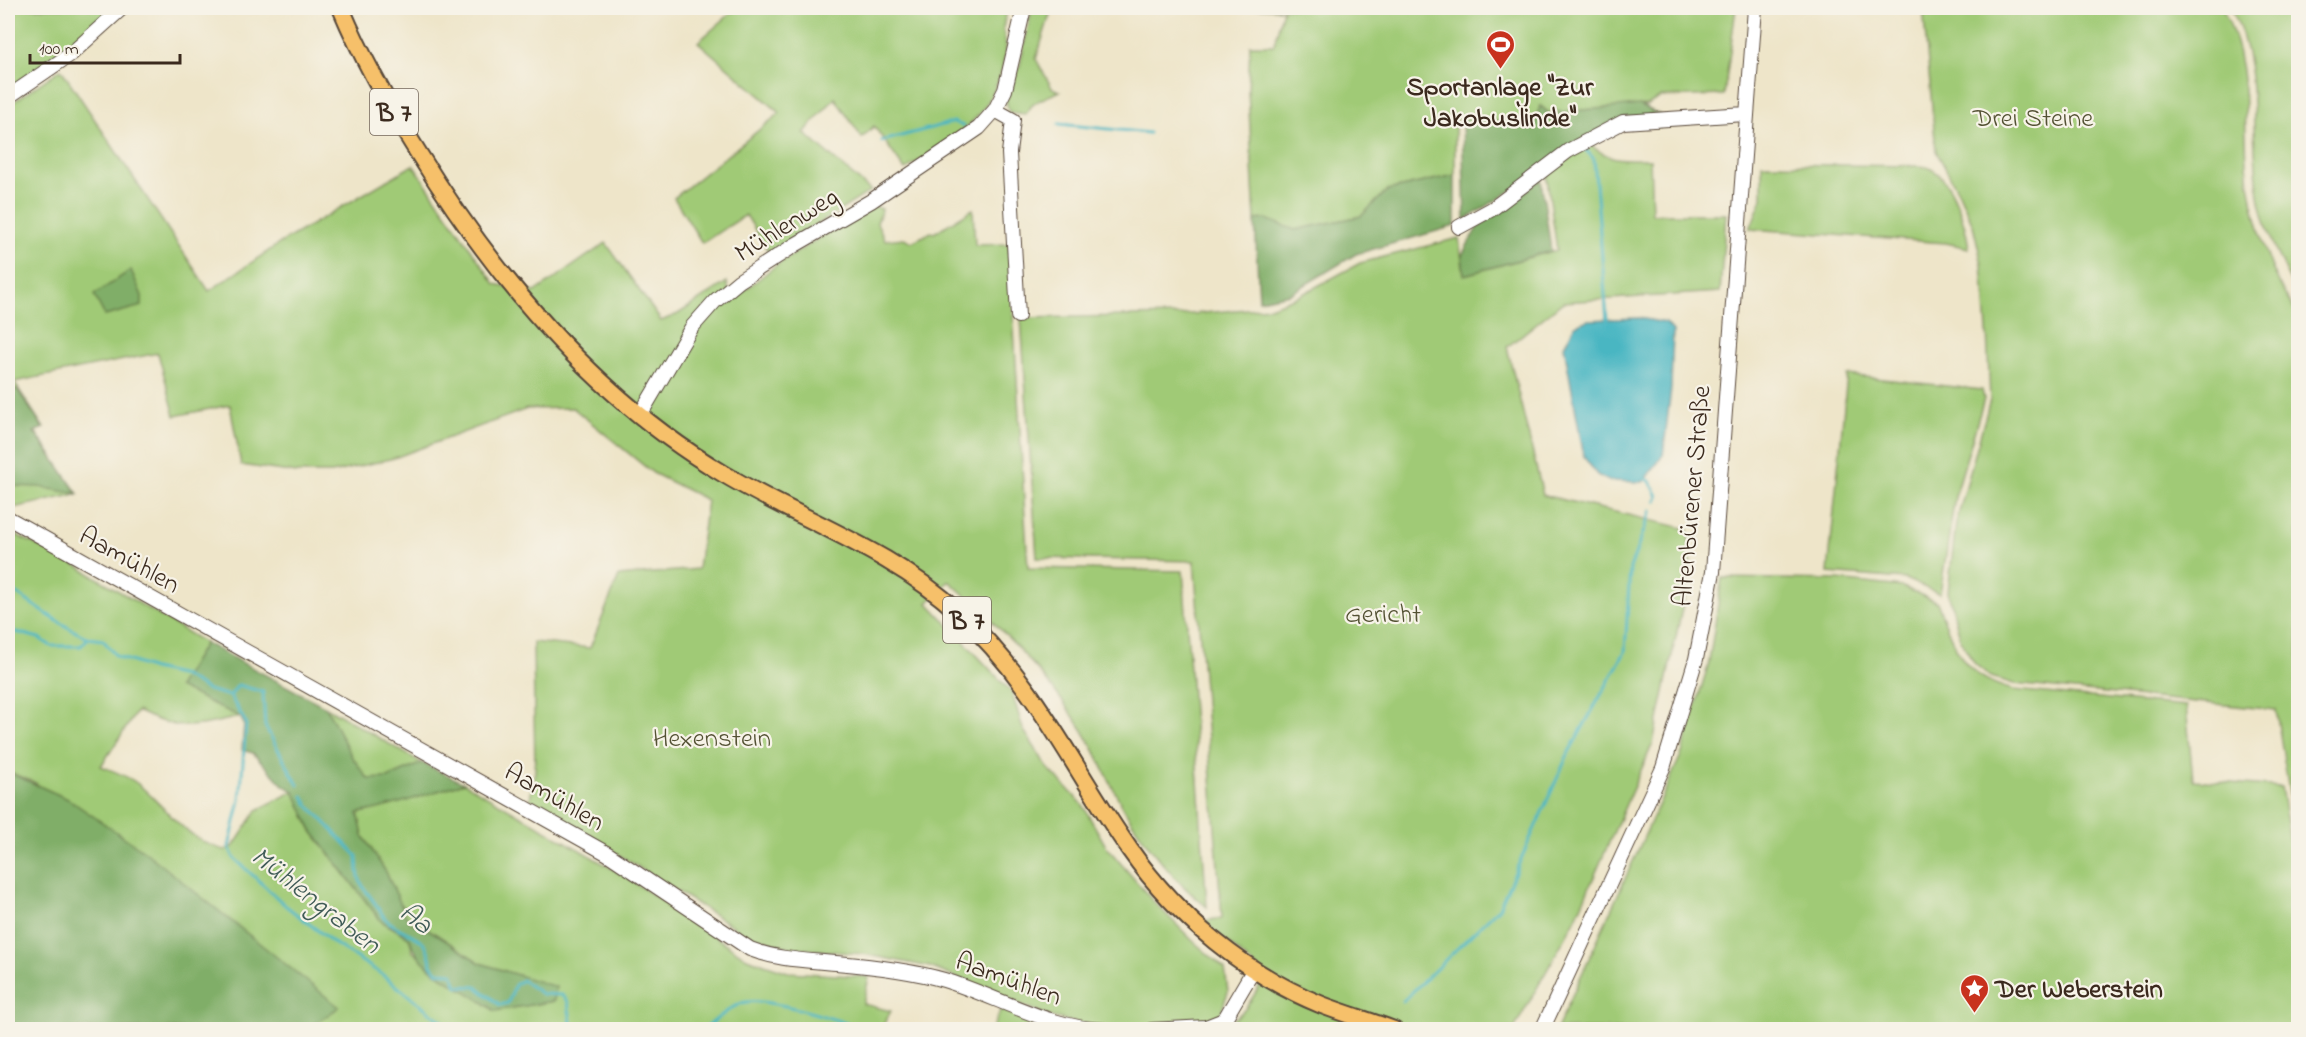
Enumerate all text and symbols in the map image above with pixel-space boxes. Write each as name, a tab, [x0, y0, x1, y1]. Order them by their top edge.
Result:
scale bar	[30, 27, 180, 65]
sports icon: Sportanlage "Zur Jakobuslinde"	[1484, 28, 1516, 70]
text: 100 m	[39, 37, 79, 63]
place label: Sportanlage "Zur Jakobuslinde"	[1407, 69, 1594, 139]
road number: B 7	[370, 89, 418, 135]
park label: Drei Steine	[1972, 100, 2094, 139]
street label: Mühlenweg	[728, 179, 847, 274]
street label: Altenbürener Straße	[1664, 383, 1723, 608]
street label: Aamühlen	[71, 517, 186, 605]
park label: Gericht	[1345, 596, 1421, 635]
road number: B 7	[943, 597, 991, 643]
park label: Hexenstein	[653, 720, 771, 759]
street label: Aamühlen	[496, 754, 611, 843]
water label: Mühlengraben	[241, 838, 389, 966]
water label: Aa	[389, 894, 441, 946]
street label: Aamühlen	[950, 943, 1067, 1018]
place label: Der Weberstein	[1993, 971, 2163, 1010]
place icon: Der Weberstein	[1958, 972, 1990, 1014]

